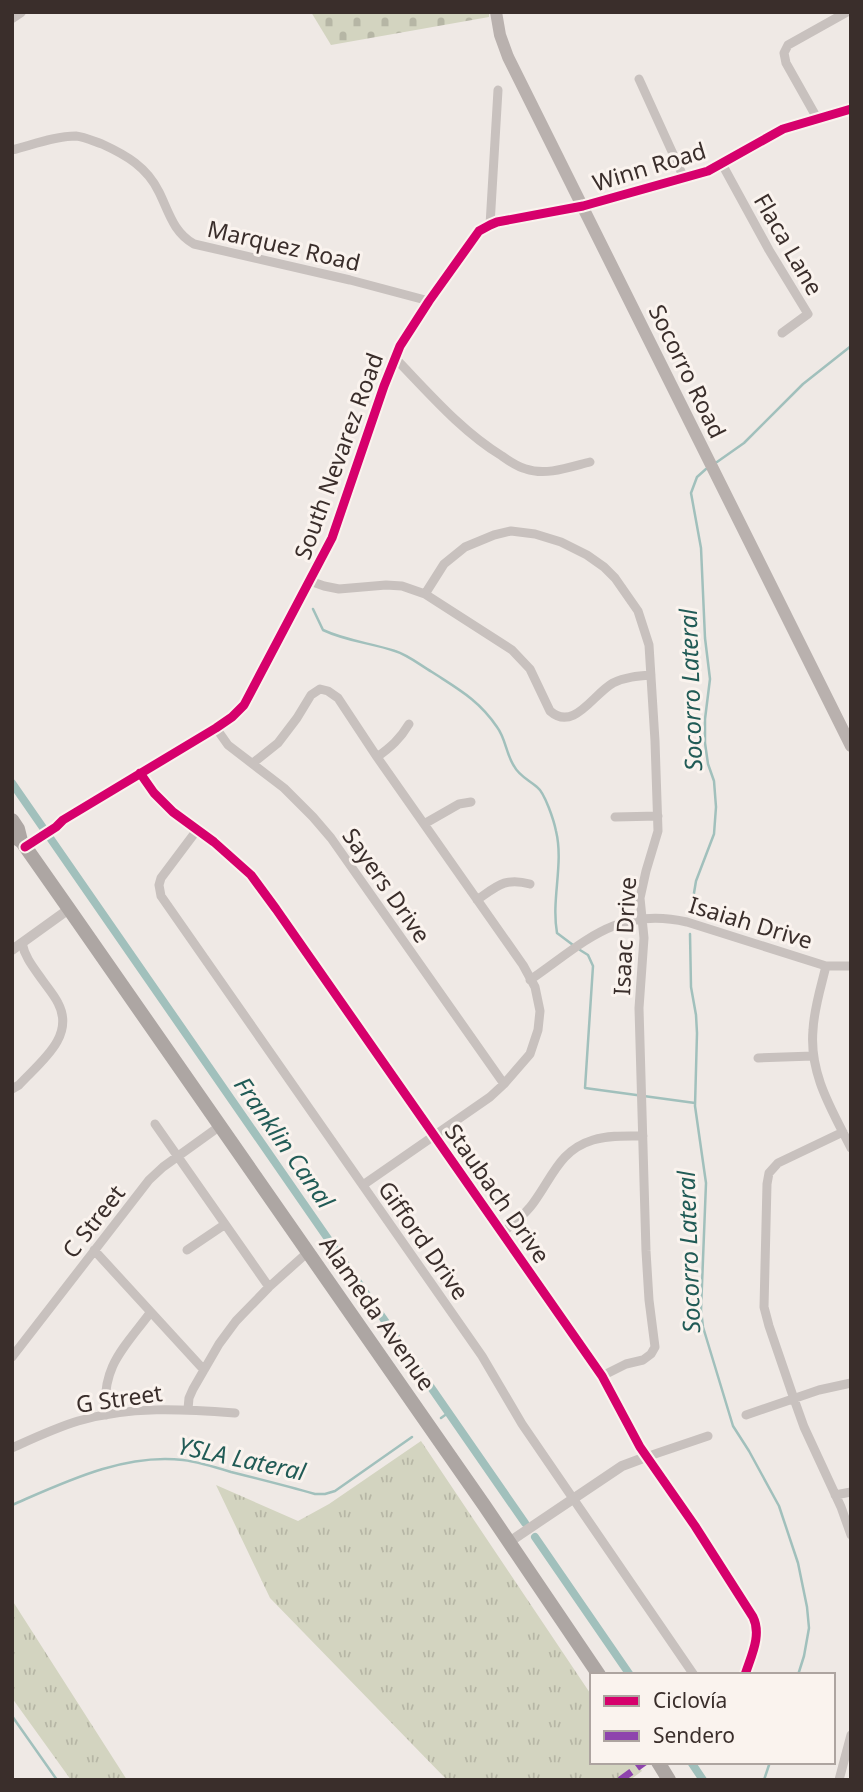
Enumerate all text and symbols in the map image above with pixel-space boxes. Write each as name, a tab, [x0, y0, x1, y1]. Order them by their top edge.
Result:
street label: Winn Road	[588, 134, 710, 198]
street label: Flaca Lane	[747, 187, 831, 301]
street label: Marquez Road	[204, 212, 364, 278]
street label: Socorro Road	[642, 299, 734, 443]
street label: South Nevarez Road	[286, 348, 390, 564]
water label: Socorro Lateral	[671, 608, 709, 772]
street label: Sayers Drive	[336, 821, 438, 949]
street label: Isaac Drive	[605, 876, 643, 996]
street label: Isaiah Drive	[685, 888, 817, 956]
water label: Franklin Canal	[227, 1070, 343, 1215]
street label: Staubach Drive	[438, 1117, 558, 1269]
water label: Socorro Lateral	[669, 1170, 707, 1334]
street label: Gifford Drive	[371, 1174, 477, 1306]
street label: C Street	[54, 1178, 132, 1264]
street label: Alameda Avenue	[313, 1229, 443, 1397]
street label: G Street	[74, 1376, 164, 1420]
water label: YSLA Lateral	[175, 1428, 310, 1488]
legend	[590, 1673, 835, 1764]
text: Ciclovía	[653, 1686, 727, 1714]
text: Sendero	[653, 1721, 735, 1749]

